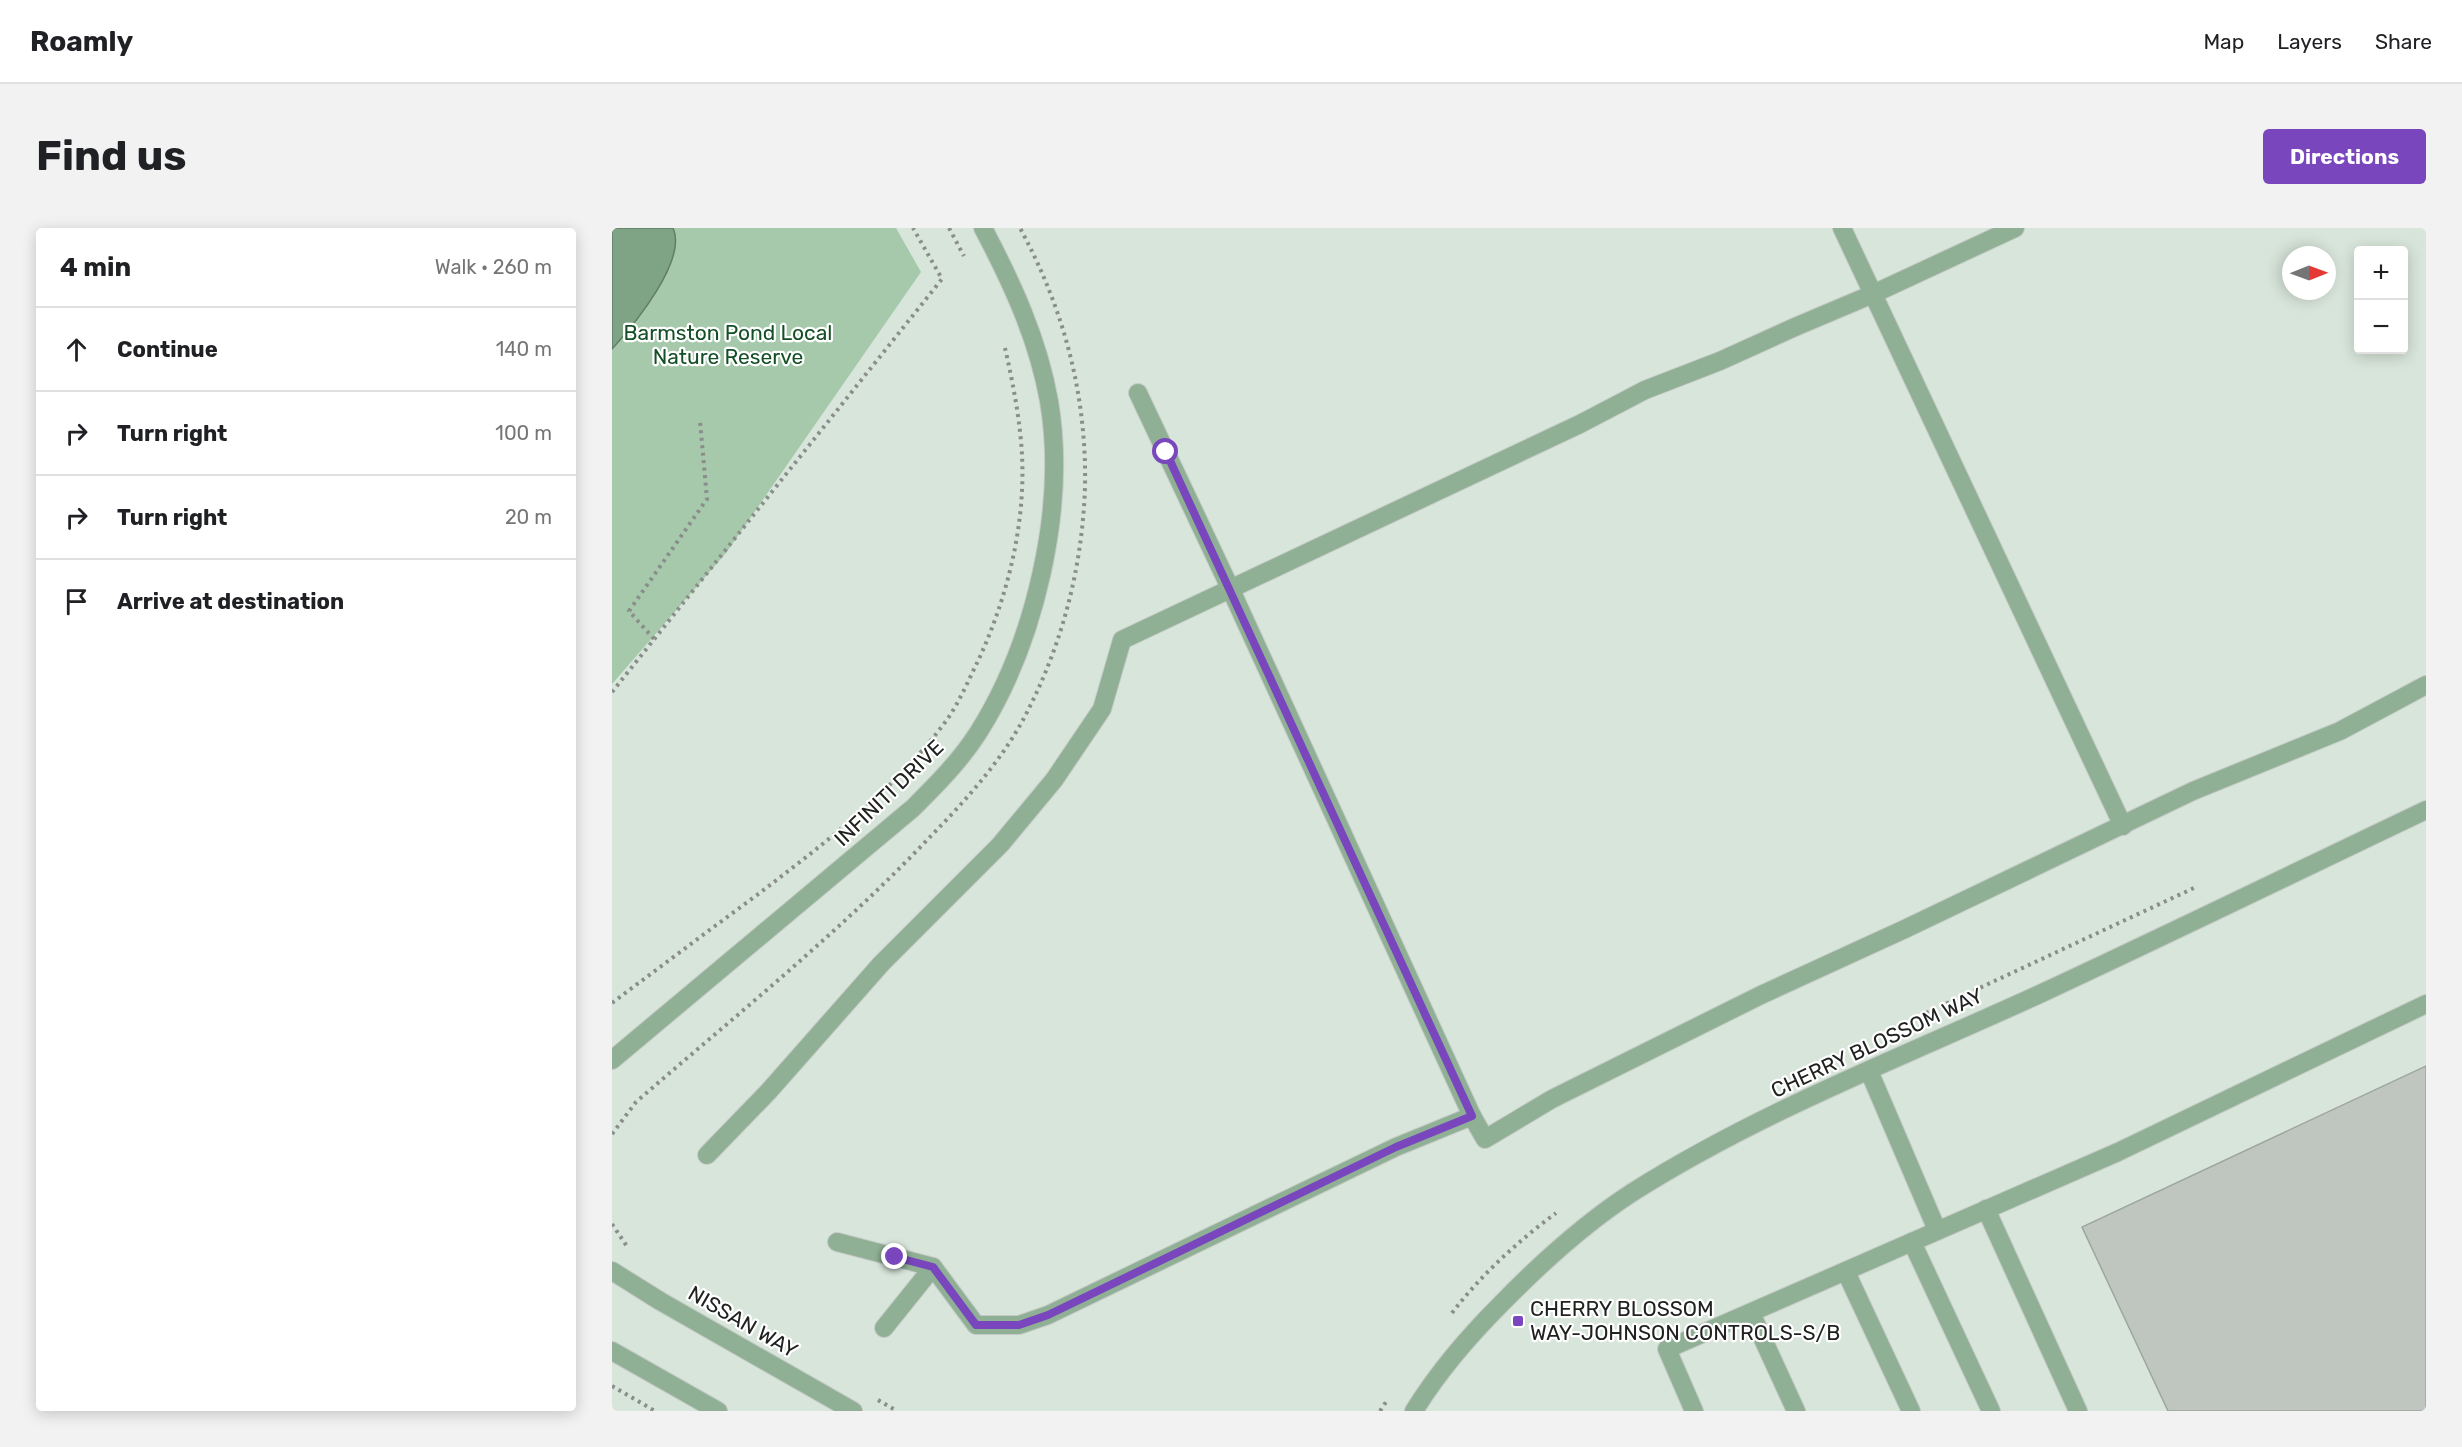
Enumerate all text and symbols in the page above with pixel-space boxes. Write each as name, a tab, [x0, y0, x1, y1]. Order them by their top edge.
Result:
text: Roamly	[30, 25, 133, 58]
text: Map	[2203, 29, 2244, 54]
text: Layers	[2277, 29, 2342, 54]
text: Share	[2375, 29, 2432, 54]
button: Directions	[2263, 129, 2426, 184]
text: Find us	[36, 131, 187, 181]
north arrow	[2282, 246, 2336, 300]
map controls	[2354, 246, 2408, 354]
button: +	[2354, 246, 2408, 300]
text: 4 min	[60, 252, 131, 283]
text: Walk · 260 m	[435, 255, 552, 279]
button: −	[2354, 300, 2408, 354]
park label: Barmston Pond Local Nature Reserve	[624, 320, 832, 369]
icon: ahead	[60, 333, 93, 366]
text: Continue	[117, 336, 218, 363]
text: 140 m	[496, 337, 552, 361]
icon: right	[60, 417, 93, 450]
text: Turn right	[117, 420, 227, 447]
text: 100 m	[495, 421, 552, 445]
route start	[1152, 438, 1178, 464]
icon: right	[60, 501, 93, 534]
text: Turn right	[117, 504, 227, 531]
text: 20 m	[505, 505, 552, 529]
icon: arrive	[60, 585, 93, 618]
text: Arrive at destination	[117, 588, 344, 615]
street label: INFINITI DRIVE	[829, 734, 948, 851]
street label: CHERRY BLOSSOM WAY	[1767, 982, 1987, 1103]
route end	[881, 1243, 907, 1269]
street label: NISSAN WAY	[684, 1280, 802, 1363]
place label: CHERRY BLOSSOM WAY-JOHNSON CONTROLS-S/B	[1530, 1296, 1840, 1345]
marker: CHERRY BLOSSOM WAY-JOHNSON CONTROLS-S/B	[1511, 1314, 1525, 1328]

